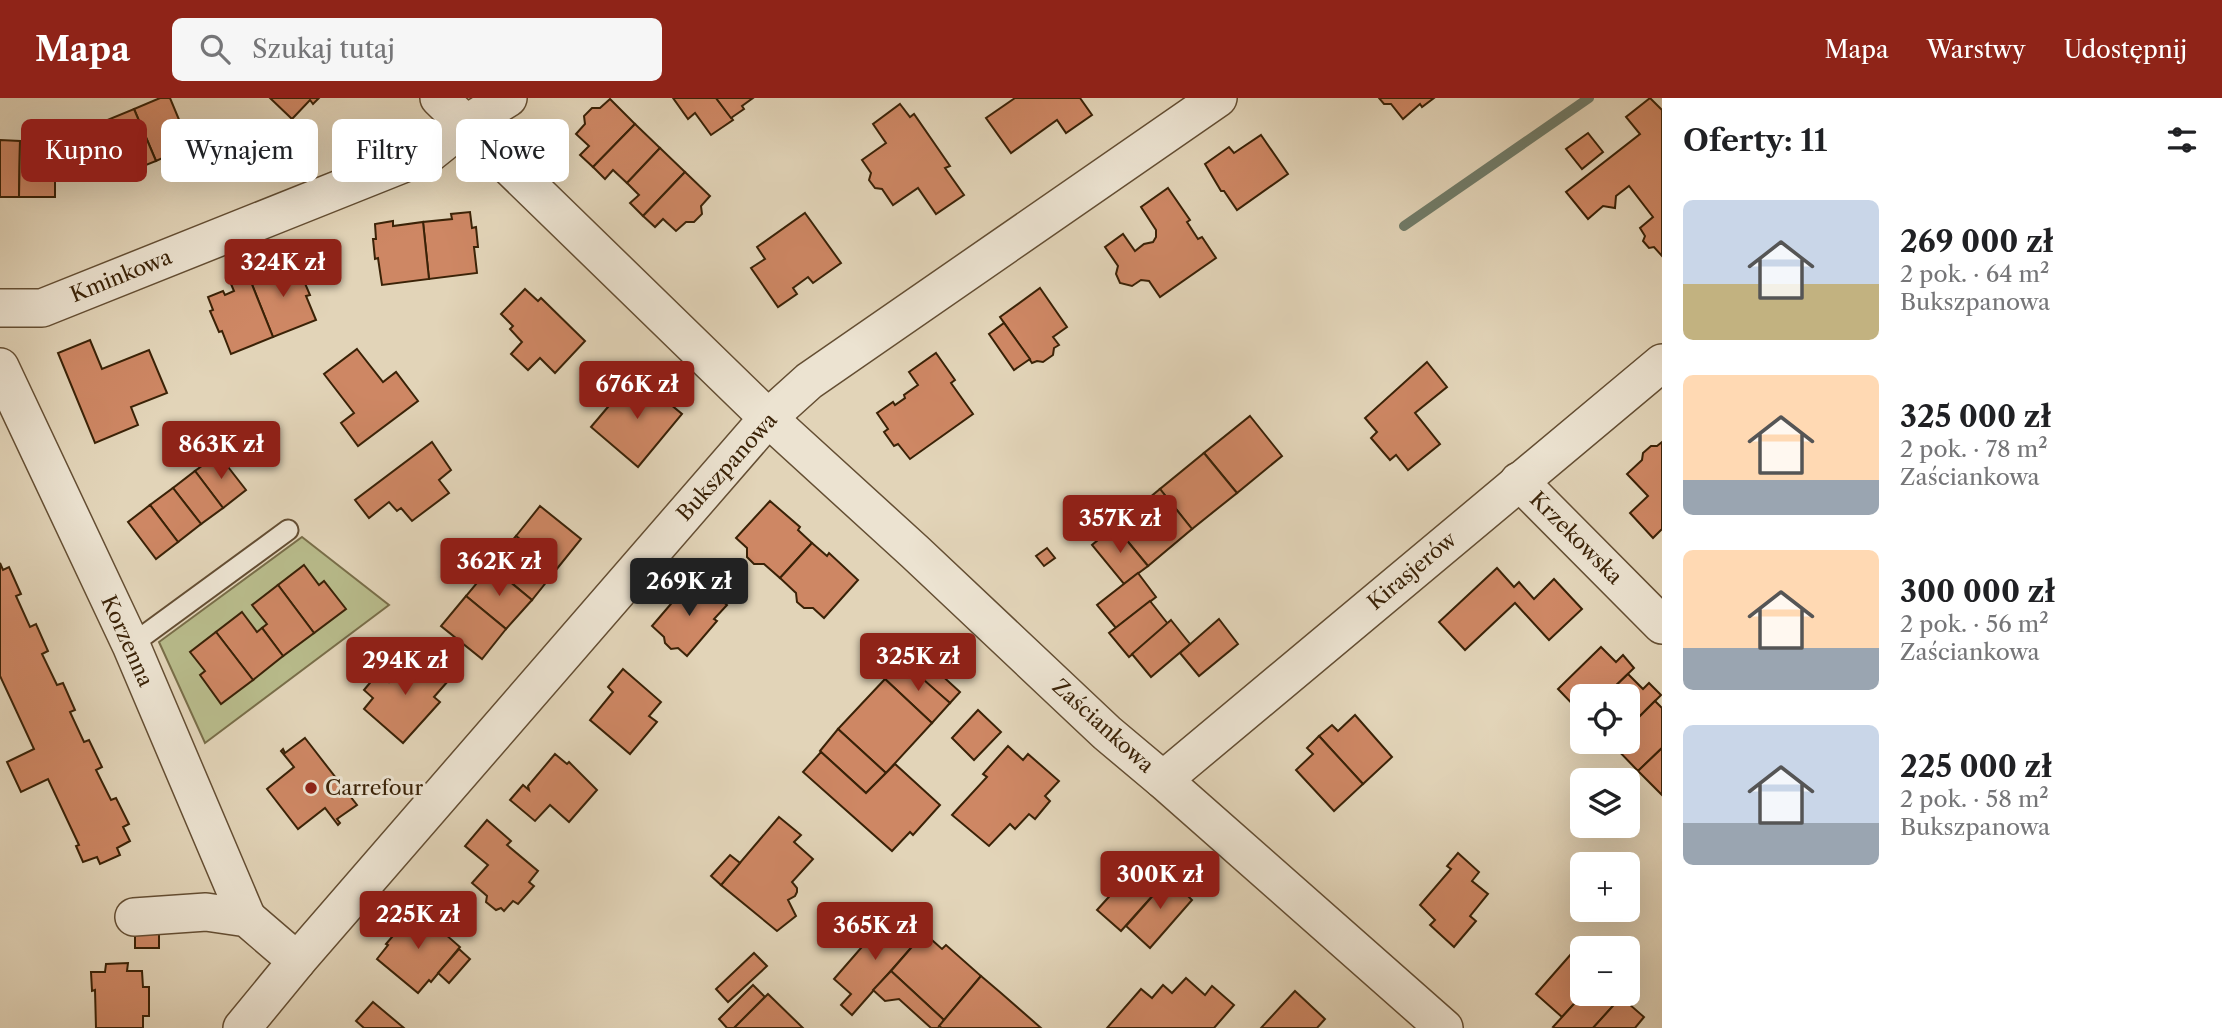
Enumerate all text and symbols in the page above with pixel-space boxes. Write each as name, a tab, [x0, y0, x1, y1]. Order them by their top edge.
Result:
search box	[172, 18, 662, 81]
text: Mapa	[35, 29, 130, 70]
icon: search	[196, 30, 234, 68]
text: Szukaj tutaj	[252, 33, 395, 65]
text: Mapa	[1825, 35, 1889, 64]
text: Warstwy	[1927, 35, 2026, 64]
text: Udostępnij	[2064, 35, 2187, 64]
chip: Kupno	[21, 119, 147, 182]
chip: Wynajem	[161, 119, 318, 182]
chip: Filtry	[332, 119, 442, 182]
chip: Nowe	[456, 119, 569, 182]
icon: filters	[2163, 121, 2201, 159]
text: Oferty: 11	[1683, 122, 1827, 159]
text: 269 000 zł	[1900, 223, 2054, 260]
icon: home	[1739, 228, 1823, 312]
pin: 324K zł	[218, 240, 348, 299]
street label: Kminkowa	[67, 244, 176, 307]
text: 324K zł	[241, 248, 325, 276]
text: 2 pok. · 64 m²	[1900, 260, 2049, 288]
text: Bukszpanowa	[1900, 288, 2050, 316]
pin: 676K zł	[572, 362, 702, 421]
text: 676K zł	[595, 370, 679, 398]
text: 325 000 zł	[1900, 398, 2051, 435]
icon: home	[1739, 403, 1823, 487]
street label: Bukszpanowa	[671, 407, 782, 526]
pin: 863K zł	[156, 422, 286, 481]
text: 863K zł	[178, 430, 264, 458]
text: 2 pok. · 78 m²	[1900, 435, 2048, 463]
text: Zaściankowa	[1900, 463, 2040, 491]
street label: Krzekowska	[1525, 486, 1628, 590]
pin: 357K zł	[1055, 496, 1185, 555]
text: 357K zł	[1079, 504, 1161, 532]
street label: Kirasjerów	[1362, 526, 1461, 615]
pin: 362K zł	[434, 538, 564, 598]
text: 362K zł	[456, 547, 542, 575]
pin: 269K zł	[624, 559, 754, 618]
text: 269K zł	[646, 567, 732, 595]
text: 300 000 zł	[1900, 573, 2055, 610]
icon: home	[1739, 578, 1823, 662]
street label: Korzenna	[96, 591, 159, 691]
text: 2 pok. · 56 m²	[1900, 610, 2049, 638]
pin: 325K zł	[853, 634, 983, 693]
pin: 294K zł	[340, 638, 470, 697]
text: Zaściankowa	[1900, 638, 2040, 666]
text: 325K zł	[876, 642, 960, 670]
text: 294K zł	[362, 646, 448, 674]
street label: Zaściankowa	[1048, 674, 1160, 778]
map controls	[1570, 684, 1640, 1006]
button: locate	[1570, 684, 1640, 754]
text: 225 000 zł	[1900, 748, 2052, 785]
icon: home	[1739, 753, 1823, 837]
button: layers	[1570, 768, 1640, 838]
place label: Carrefour	[325, 775, 423, 800]
marker: Carrefour	[303, 780, 319, 796]
text: 2 pok. · 58 m²	[1900, 785, 2049, 813]
text: Bukszpanowa	[1900, 813, 2050, 841]
pin: 300K zł	[1095, 852, 1225, 911]
button: +	[1570, 852, 1640, 922]
text: 300K zł	[1116, 860, 1204, 888]
pin: 225K zł	[353, 892, 483, 951]
text: 225K zł	[376, 900, 460, 928]
pin: 365K zł	[810, 902, 940, 962]
text: 365K zł	[833, 911, 917, 939]
button: −	[1570, 936, 1640, 1006]

